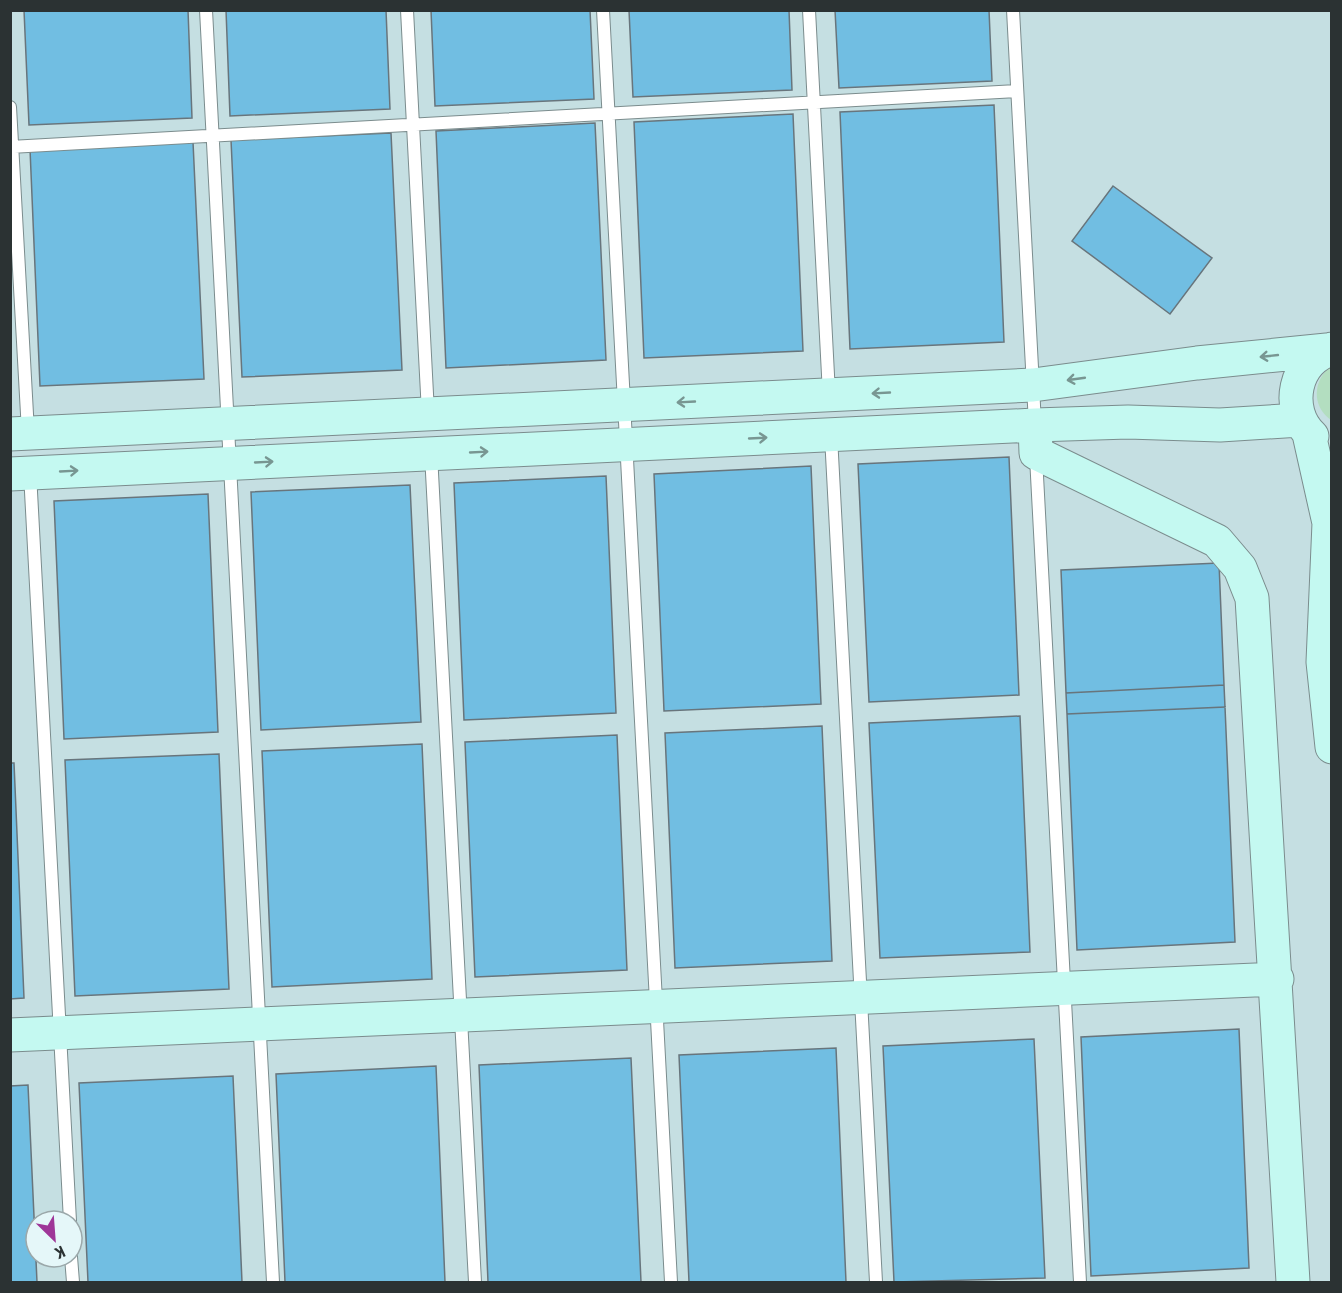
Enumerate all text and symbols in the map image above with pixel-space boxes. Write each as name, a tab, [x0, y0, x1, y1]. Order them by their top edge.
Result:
one-way arrow	[1260, 350, 1280, 361]
one-way arrow	[1066, 374, 1086, 385]
one-way arrow	[872, 387, 892, 398]
one-way arrow	[677, 396, 697, 407]
one-way arrow	[748, 433, 768, 444]
one-way arrow	[469, 446, 489, 457]
one-way arrow	[253, 456, 273, 467]
one-way arrow	[58, 465, 78, 476]
north arrow	[24, 1209, 84, 1269]
text: K	[52, 1242, 68, 1263]

